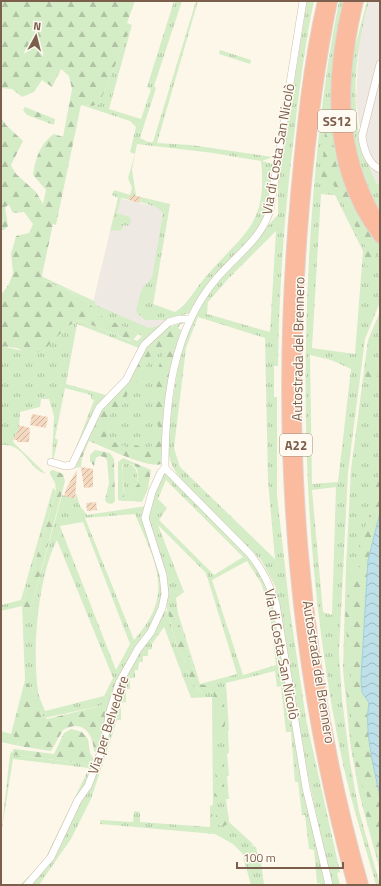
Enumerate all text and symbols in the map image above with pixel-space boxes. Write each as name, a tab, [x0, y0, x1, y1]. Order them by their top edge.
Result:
north arrow	[16, 16, 56, 56]
text: N	[32, 18, 42, 34]
street label: Via di Costa San Nicolò	[256, 82, 299, 216]
road number: SS12	[318, 110, 356, 132]
street label: Autostrada del Brennero	[286, 277, 309, 421]
road number: A22	[280, 434, 312, 456]
street label: Via di Costa San Nicolò	[259, 587, 305, 721]
street label: Autostrada del Brennero	[298, 599, 341, 745]
street label: Via per Belvedere	[82, 673, 133, 777]
scale bar	[237, 844, 343, 870]
text: 100 m	[243, 848, 276, 867]

